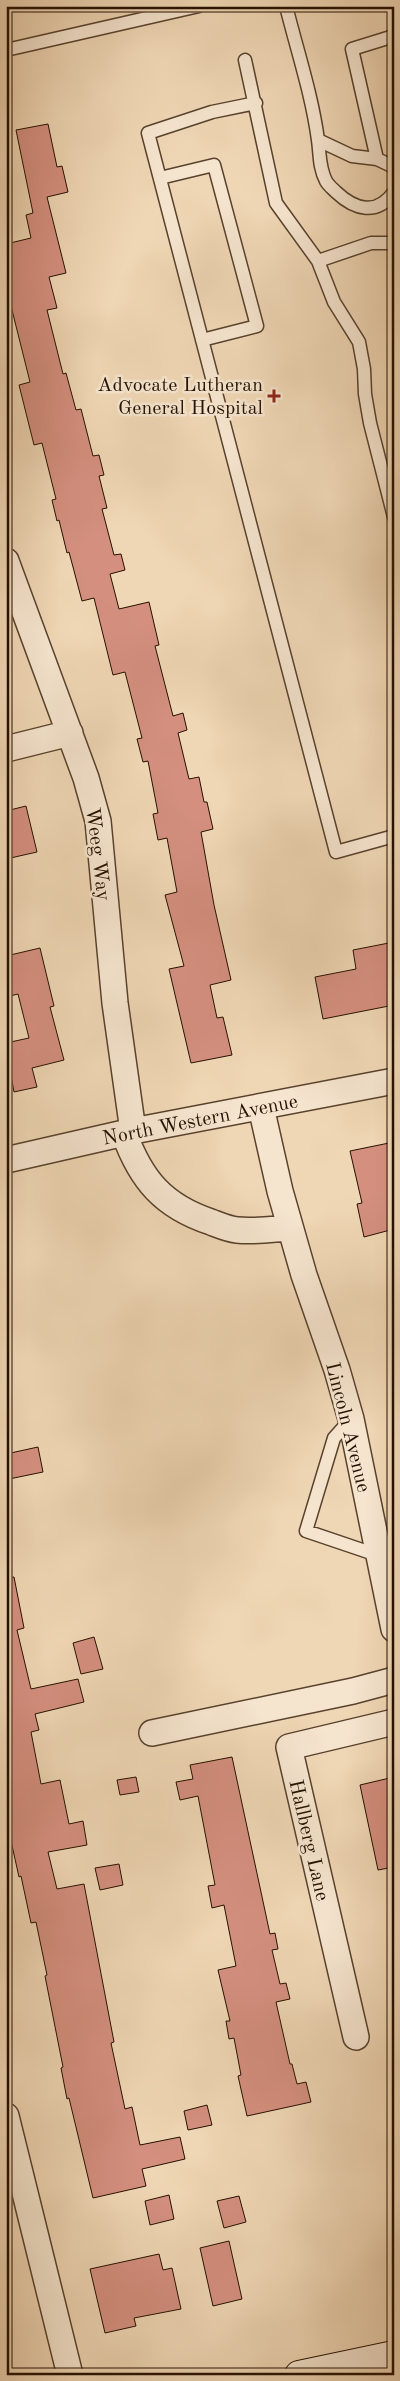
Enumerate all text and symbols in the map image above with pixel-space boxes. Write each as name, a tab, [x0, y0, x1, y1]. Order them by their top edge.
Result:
place label: Advocate Lutheran General Hospital	[97, 376, 263, 419]
marker: Advocate Lutheran General Hospital	[267, 389, 281, 403]
street label: Weeg Way	[81, 806, 113, 903]
street label: North Western Avenue	[101, 1092, 300, 1150]
street label: Lincoln Avenue	[321, 1360, 373, 1495]
street label: Hallberg Lane	[284, 1778, 332, 1903]

